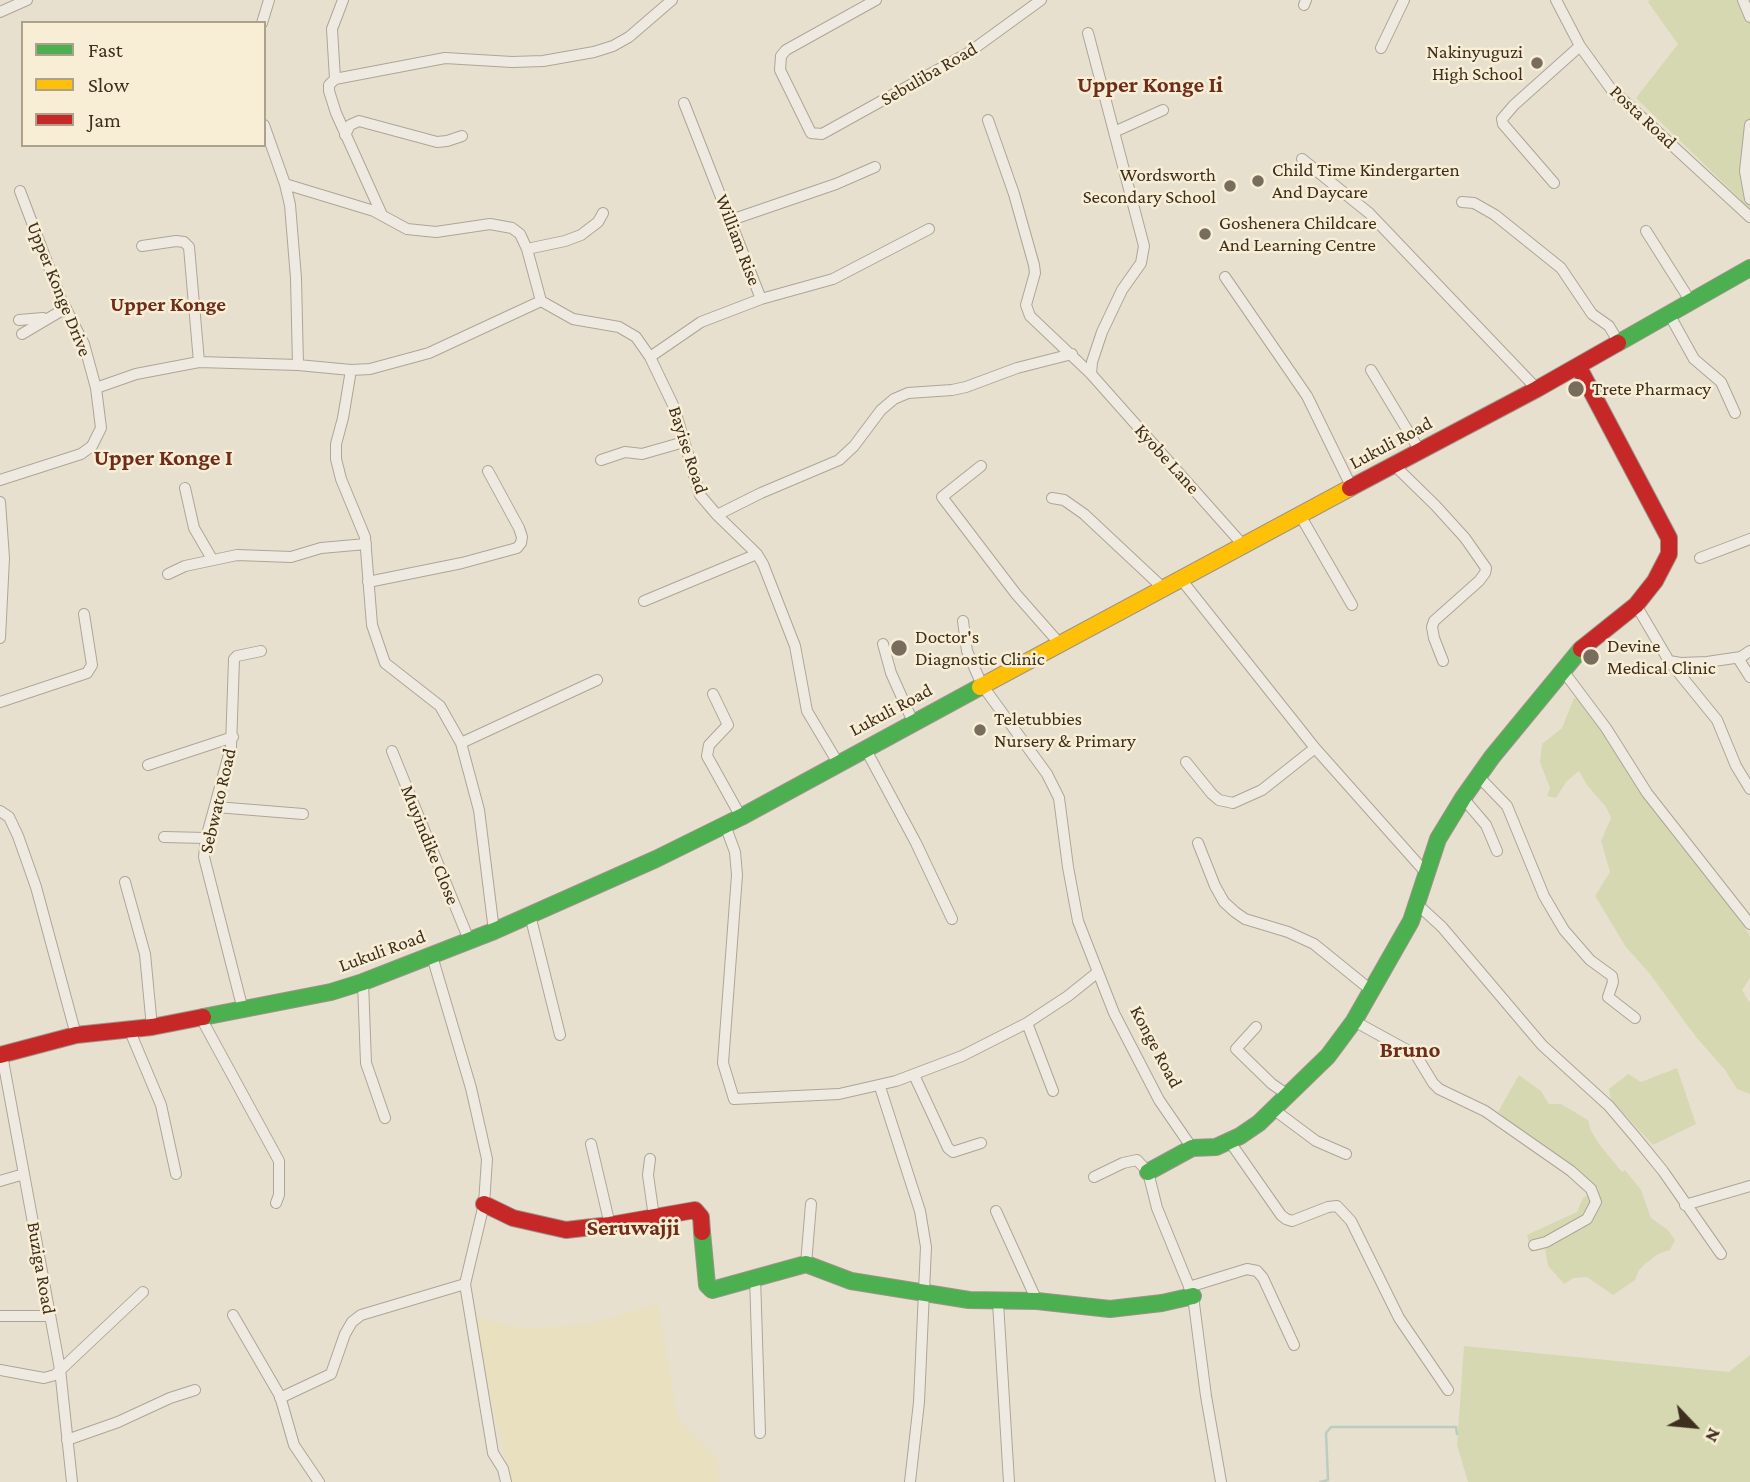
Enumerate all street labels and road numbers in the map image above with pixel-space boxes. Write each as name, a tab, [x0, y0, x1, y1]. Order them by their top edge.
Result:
street label: Sebuliba Road	[877, 37, 981, 111]
street label: Posta Road	[1605, 80, 1681, 154]
street label: William Rise	[710, 191, 766, 289]
street label: Upper Konge Drive	[22, 218, 96, 360]
street label: Bayise Road	[663, 403, 713, 497]
street label: Lukuli Road	[1346, 412, 1436, 474]
street label: Kyobe Lane	[1130, 419, 1204, 499]
street label: Lukuli Road	[846, 679, 936, 741]
street label: Sebwato Road	[195, 746, 241, 856]
street label: Muyindike Close	[396, 782, 464, 908]
street label: Lukuli Road	[336, 925, 428, 977]
street label: Konge Road	[1125, 1002, 1187, 1092]
street label: Buziga Road	[22, 1220, 60, 1316]

